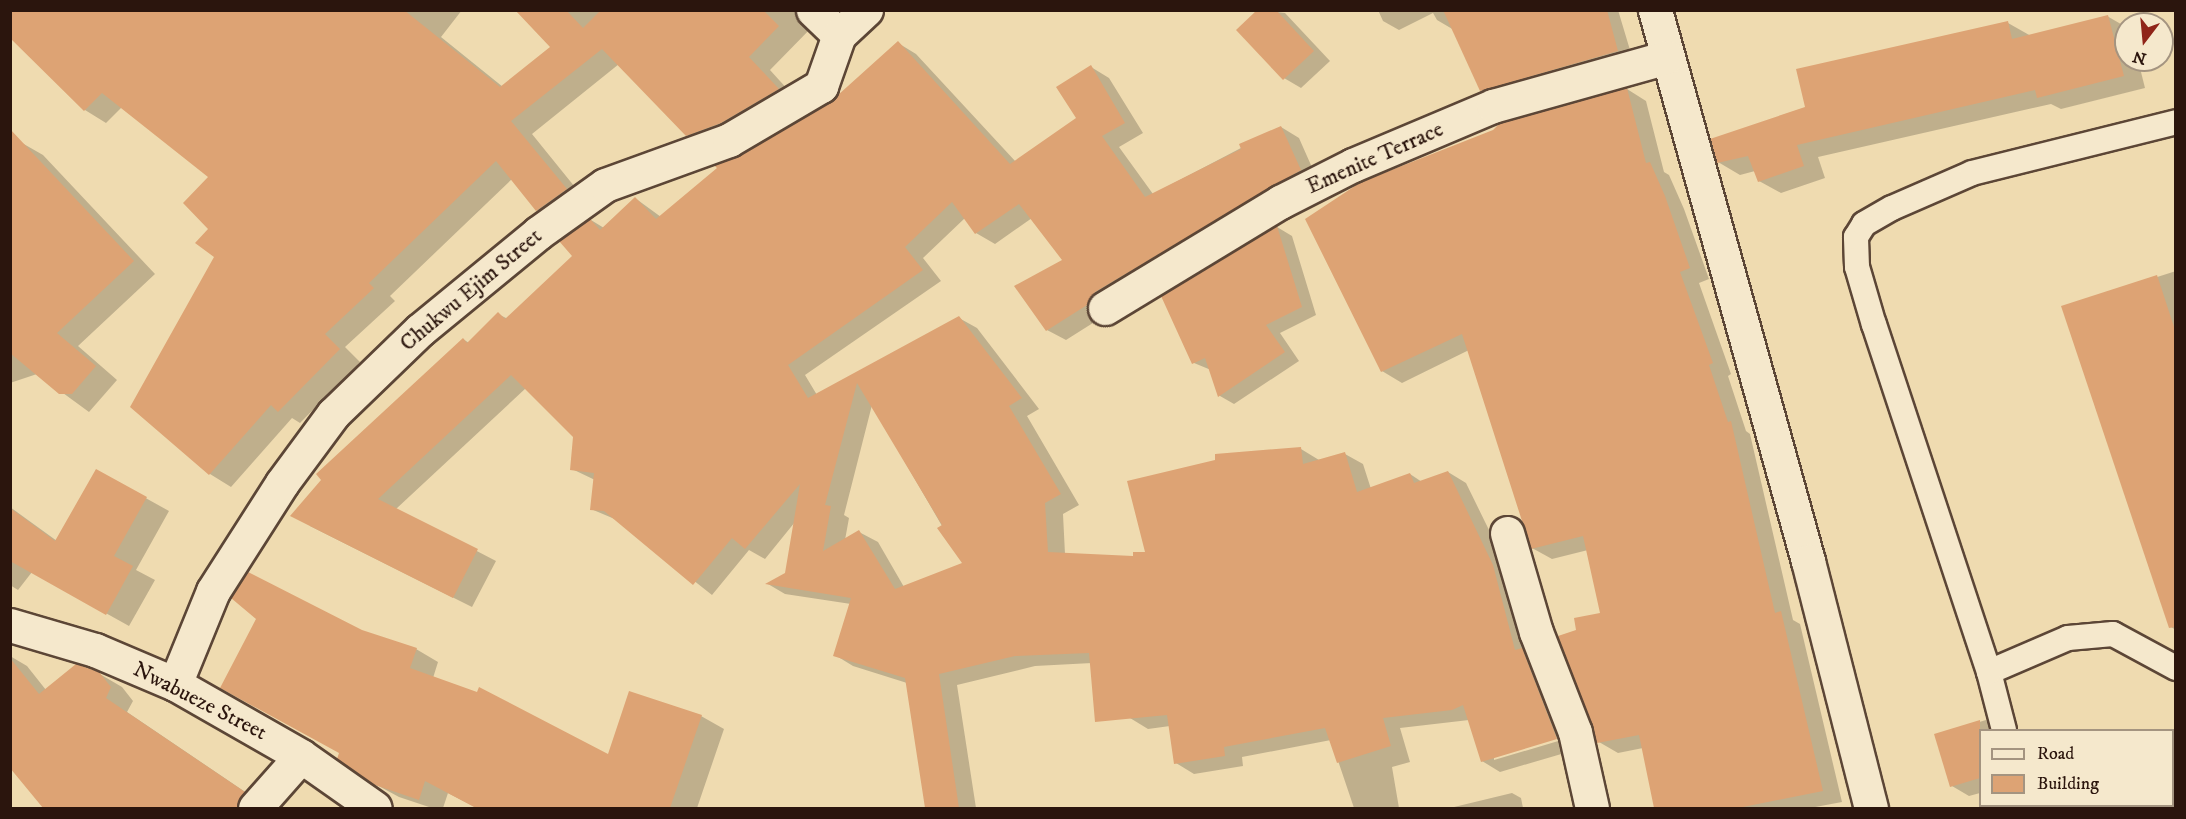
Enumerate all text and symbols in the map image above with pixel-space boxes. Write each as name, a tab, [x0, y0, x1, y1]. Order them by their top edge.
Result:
north arrow	[2114, 12, 2174, 72]
text: N	[2131, 46, 2149, 69]
street label: Emenite Terrace	[1303, 116, 1447, 200]
street label: Chukwu Ejim Street	[395, 223, 547, 357]
street label: Nwabueze Street	[129, 656, 271, 746]
legend	[1979, 729, 2174, 807]
text: Road	[2037, 743, 2074, 765]
text: Building	[2037, 773, 2099, 795]

